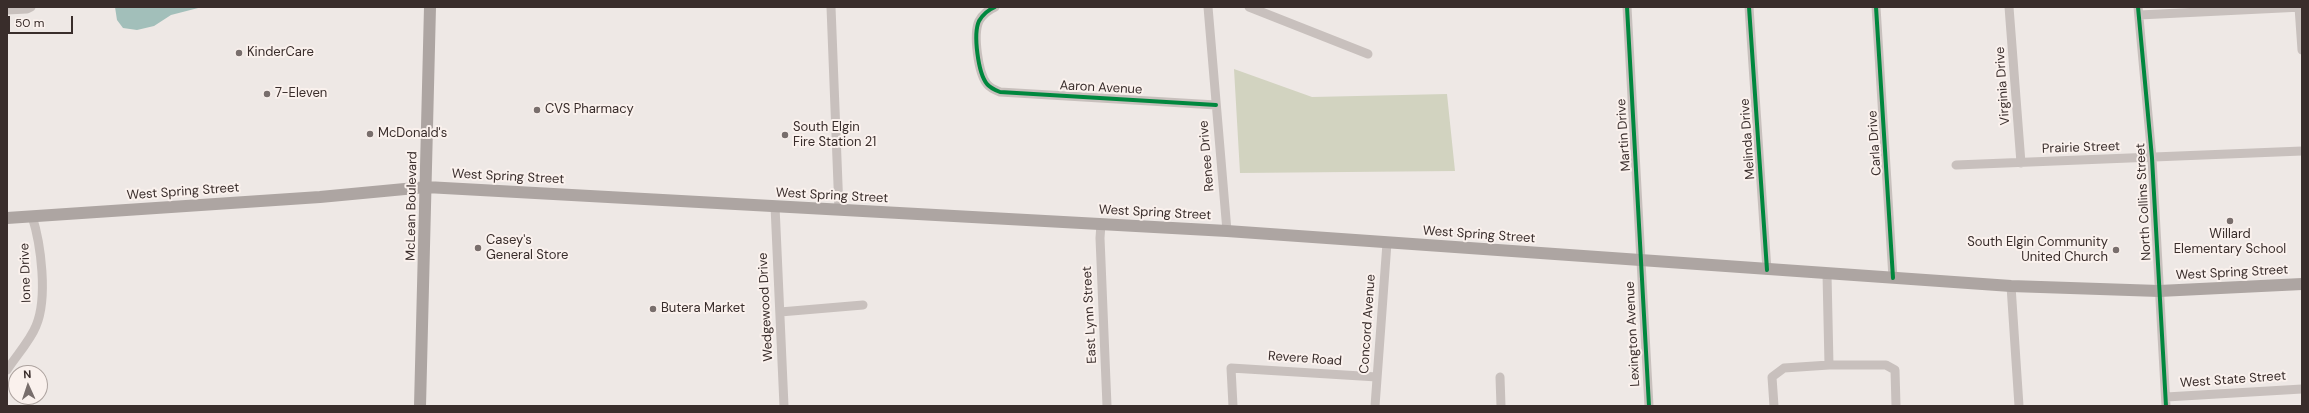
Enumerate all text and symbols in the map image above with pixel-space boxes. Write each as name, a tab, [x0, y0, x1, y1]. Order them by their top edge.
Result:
scale bar	[10, 8, 75, 34]
text: 50 m	[15, 15, 44, 31]
place label: KinderCare	[247, 45, 314, 61]
street label: Virginia Drive	[1992, 46, 2014, 126]
marker: KinderCare	[234, 48, 244, 58]
street label: Aaron Avenue	[1059, 78, 1143, 98]
place label: 7-Eleven	[275, 86, 327, 102]
marker: 7-Eleven	[262, 89, 272, 99]
street label: Martin Drive	[1614, 98, 1634, 172]
street label: Melinda Drive	[1737, 98, 1759, 180]
place label: CVS Pharmacy	[545, 102, 634, 118]
marker: CVS Pharmacy	[532, 105, 542, 115]
street label: Carla Drive	[1865, 110, 1885, 176]
place label: South Elgin Fire Station 21	[793, 120, 876, 151]
street label: Renee Drive	[1196, 120, 1218, 192]
place label: McDonald's	[378, 126, 447, 142]
marker: McDonald's	[365, 129, 375, 139]
marker: South Elgin Fire Station 21	[780, 130, 790, 140]
street label: Prairie Street	[2042, 139, 2120, 157]
street label: North Collins Street	[2133, 143, 2155, 261]
street label: McLean Boulevard	[403, 151, 421, 261]
street label: West Spring Street	[451, 166, 565, 188]
street label: West Spring Street	[126, 180, 240, 204]
street label: West Spring Street	[775, 185, 889, 207]
street label: West Spring Street	[1098, 202, 1212, 224]
marker: Willard Elementary School	[2225, 216, 2235, 226]
street label: West Spring Street	[1422, 223, 1536, 247]
place label: Willard Elementary School	[2174, 227, 2286, 258]
place label: Casey's General Store	[486, 233, 568, 264]
place label: South Elgin Community United Church	[1967, 235, 2108, 266]
street label: Ione Drive	[17, 243, 35, 303]
marker: Casey's General Store	[473, 243, 483, 253]
marker: South Elgin Community United Church	[2111, 245, 2121, 255]
street label: Wedgewood Drive	[755, 252, 777, 362]
street label: West Spring Street	[2175, 262, 2289, 284]
street label: East Lynn Street	[1080, 266, 1100, 364]
street label: Concord Avenue	[1357, 274, 1379, 374]
street label: Lexington Avenue	[1622, 281, 1644, 387]
place label: Butera Market	[661, 301, 745, 317]
marker: Butera Market	[648, 304, 658, 314]
street label: Revere Road	[1268, 349, 1342, 369]
north arrow	[8, 365, 48, 405]
text: N	[23, 367, 32, 381]
street label: West State Street	[2179, 369, 2287, 391]

